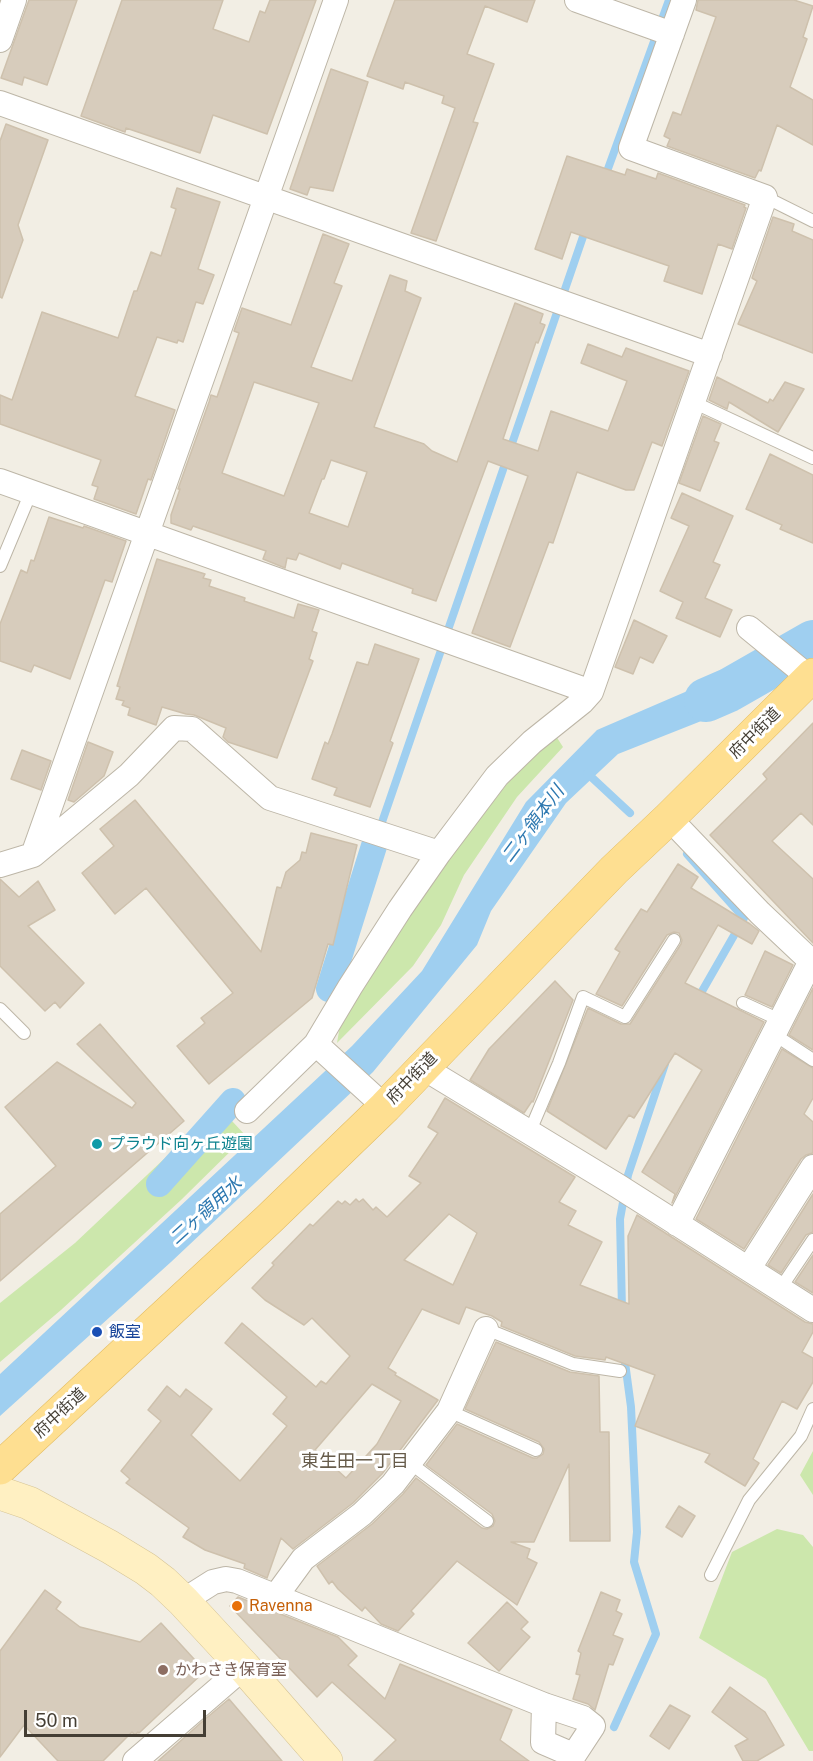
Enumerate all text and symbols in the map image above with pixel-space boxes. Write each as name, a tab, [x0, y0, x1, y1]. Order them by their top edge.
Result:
street label: 府中街道	[726, 704, 784, 762]
water label: 二ヶ領本川	[497, 782, 569, 866]
street label: 府中街道	[383, 1048, 441, 1108]
place label: プラウド向ヶ丘遊園	[109, 1134, 253, 1154]
marker: プラウド向ヶ丘遊園	[90, 1137, 104, 1151]
water label: 二ヶ領用水	[165, 1173, 247, 1249]
place label: 飯室	[109, 1322, 141, 1342]
marker: 飯室	[90, 1325, 104, 1339]
street label: 府中街道	[30, 1384, 90, 1442]
district label: 東生田一丁目	[301, 1450, 409, 1472]
place label: Ravenna	[249, 1596, 313, 1616]
marker: Ravenna	[230, 1599, 244, 1613]
place label: かわさき保育室	[175, 1660, 287, 1680]
marker: かわさき保育室	[156, 1663, 170, 1677]
scale bar	[27, 1698, 208, 1736]
text: 50 m	[35, 1710, 78, 1731]

